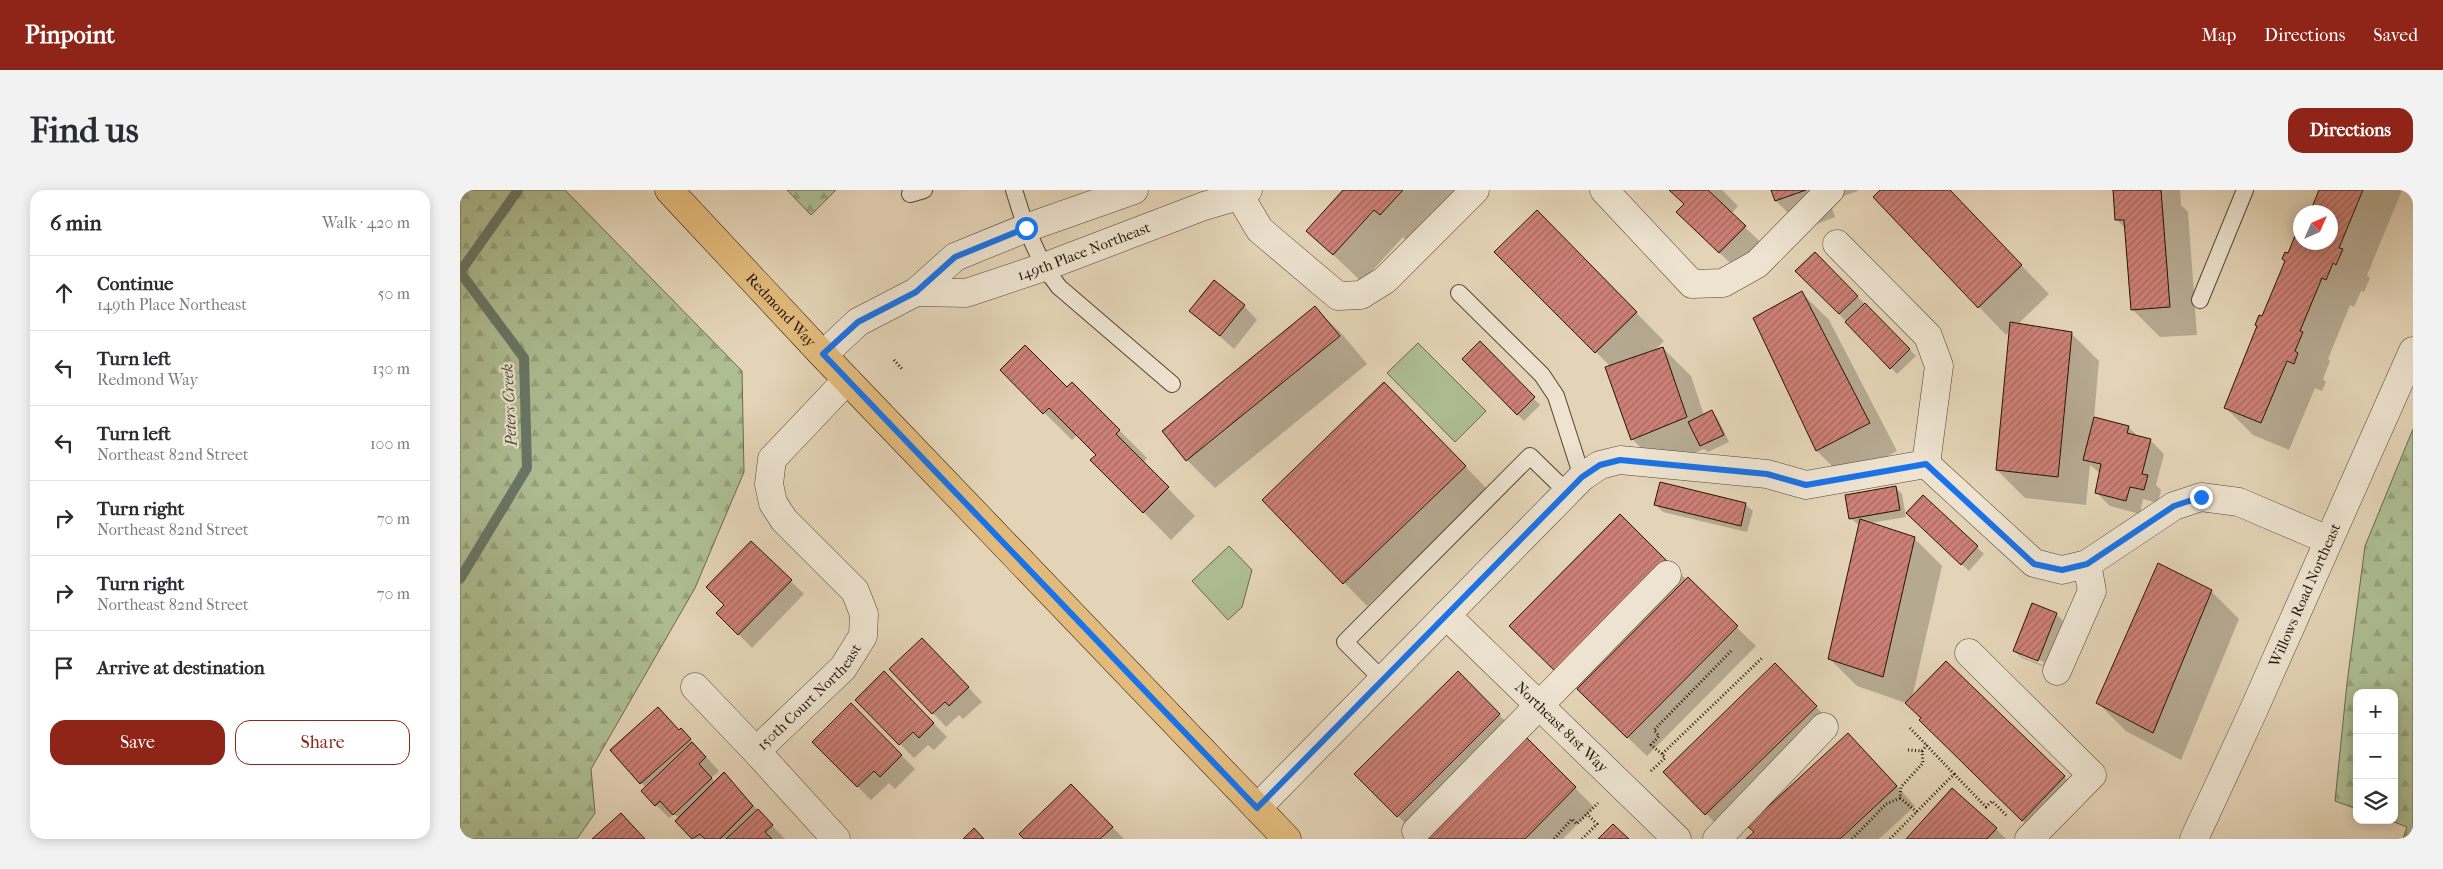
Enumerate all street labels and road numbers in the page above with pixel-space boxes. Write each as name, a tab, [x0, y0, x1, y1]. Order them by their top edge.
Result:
street label: 149th Place Northeast	[1015, 218, 1153, 284]
street label: Redmond Way	[742, 269, 820, 351]
street label: Willows Road Northeast	[2265, 520, 2345, 670]
street label: 150th Court Northeast	[753, 640, 865, 754]
street label: Northeast 81st Way	[1511, 678, 1613, 777]

